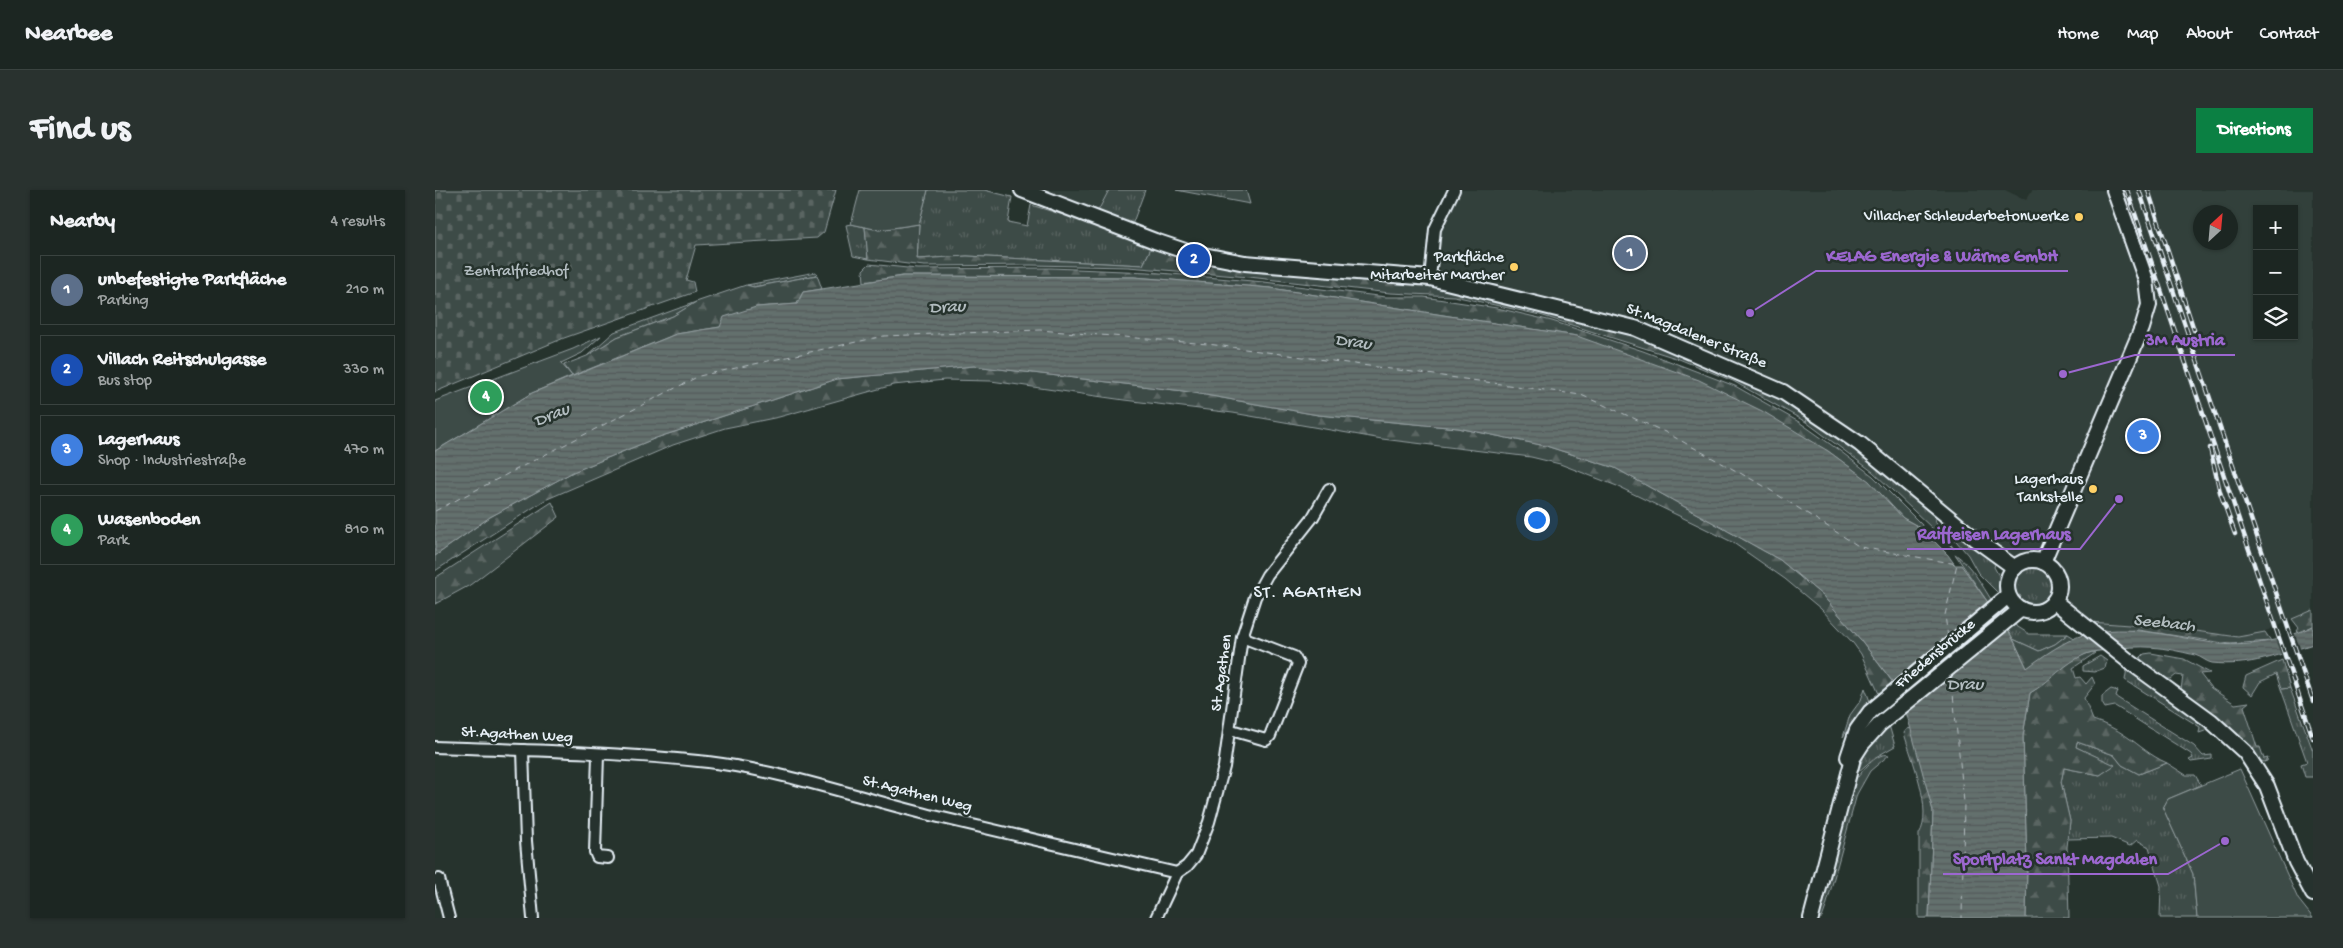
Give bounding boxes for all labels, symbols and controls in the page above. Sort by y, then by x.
text: Nearbee [25,20,112,49]
text: Home [2057,24,2099,45]
text: Map [2127,24,2158,45]
text: About [2186,24,2232,45]
text: Contact [2260,24,2318,45]
button: Directions [2196,108,2313,153]
text: Find us [30,110,130,151]
north arrow [2193,205,2238,250]
map controls [2253,205,2298,340]
button: + [2253,205,2298,250]
place label: Villacher Schleuderbetonwerke [1863,208,2070,227]
text: Nearby [50,210,115,235]
marker: Villacher Schleuderbetonwerke [2073,211,2085,223]
text: 4 results [330,213,385,232]
pin: 1 [1614,234,1646,272]
callout: KELAG Energie & Wärme GmbH [1816,238,2068,271]
pin: 2 [1178,241,1210,279]
text: KELAG Energie & Wärme GmbH [1825,247,2058,268]
place label: Parkfläche Mitarbeiter Marcher [1370,249,1505,286]
button: − [2253,250,2298,295]
marker: Parkfläche Mitarbeiter Marcher [1508,261,1520,273]
park label: Zentralfriedhof [464,263,569,282]
text: unbefestigte Parkfläche [98,269,286,292]
text: 1 [64,281,70,300]
text: 210 m [345,281,384,300]
text: Parking [98,292,149,311]
button: layers [2253,295,2298,340]
water label: Drau [928,296,967,319]
street label: St.Magdalener Straße [1623,300,1770,374]
callout: 3M Austria [2135,322,2235,355]
water label: Drau [1333,330,1374,356]
text: 3M Austria [2144,331,2226,352]
text: Villach Reitschulgasse [98,349,266,372]
text: 2 [63,361,71,380]
text: 330 m [343,361,384,380]
text: Bus stop [98,372,152,391]
pin: 4 [470,378,502,416]
water label: Drau [531,399,574,433]
pin: 3 [2127,417,2159,455]
text: Lagerhaus [98,429,180,452]
text: 3 [63,441,71,460]
text: 470 m [344,441,384,460]
text: Shop · Industriestraße [98,452,246,471]
place label: Lagerhaus Tankstelle [2014,471,2084,508]
marker: Lagerhaus Tankstelle [2087,483,2099,495]
your location [1524,507,1550,533]
text: Wasenboden [98,509,200,532]
callout: Raiffeisen Lagerhaus [1907,516,2080,549]
text: 4 [63,521,71,540]
text: 810 m [345,521,384,540]
text: Raiffeisen Lagerhaus [1916,525,2072,546]
text: Park [98,532,129,551]
district label: ST. AGATHEN [1254,583,1362,604]
water label: Seebach [2132,610,2196,638]
street label: Friedensbrücke [1891,615,1981,695]
street label: St.Agathen [1208,633,1238,713]
water label: Drau [1947,675,1985,696]
street label: St.Agathen Weg [461,724,573,748]
street label: St.Agathen Weg [860,772,974,818]
callout: Sportplatz Sankt Magdalen [1943,841,2168,874]
text: Sportplatz Sankt Magdalen [1953,850,2158,871]

